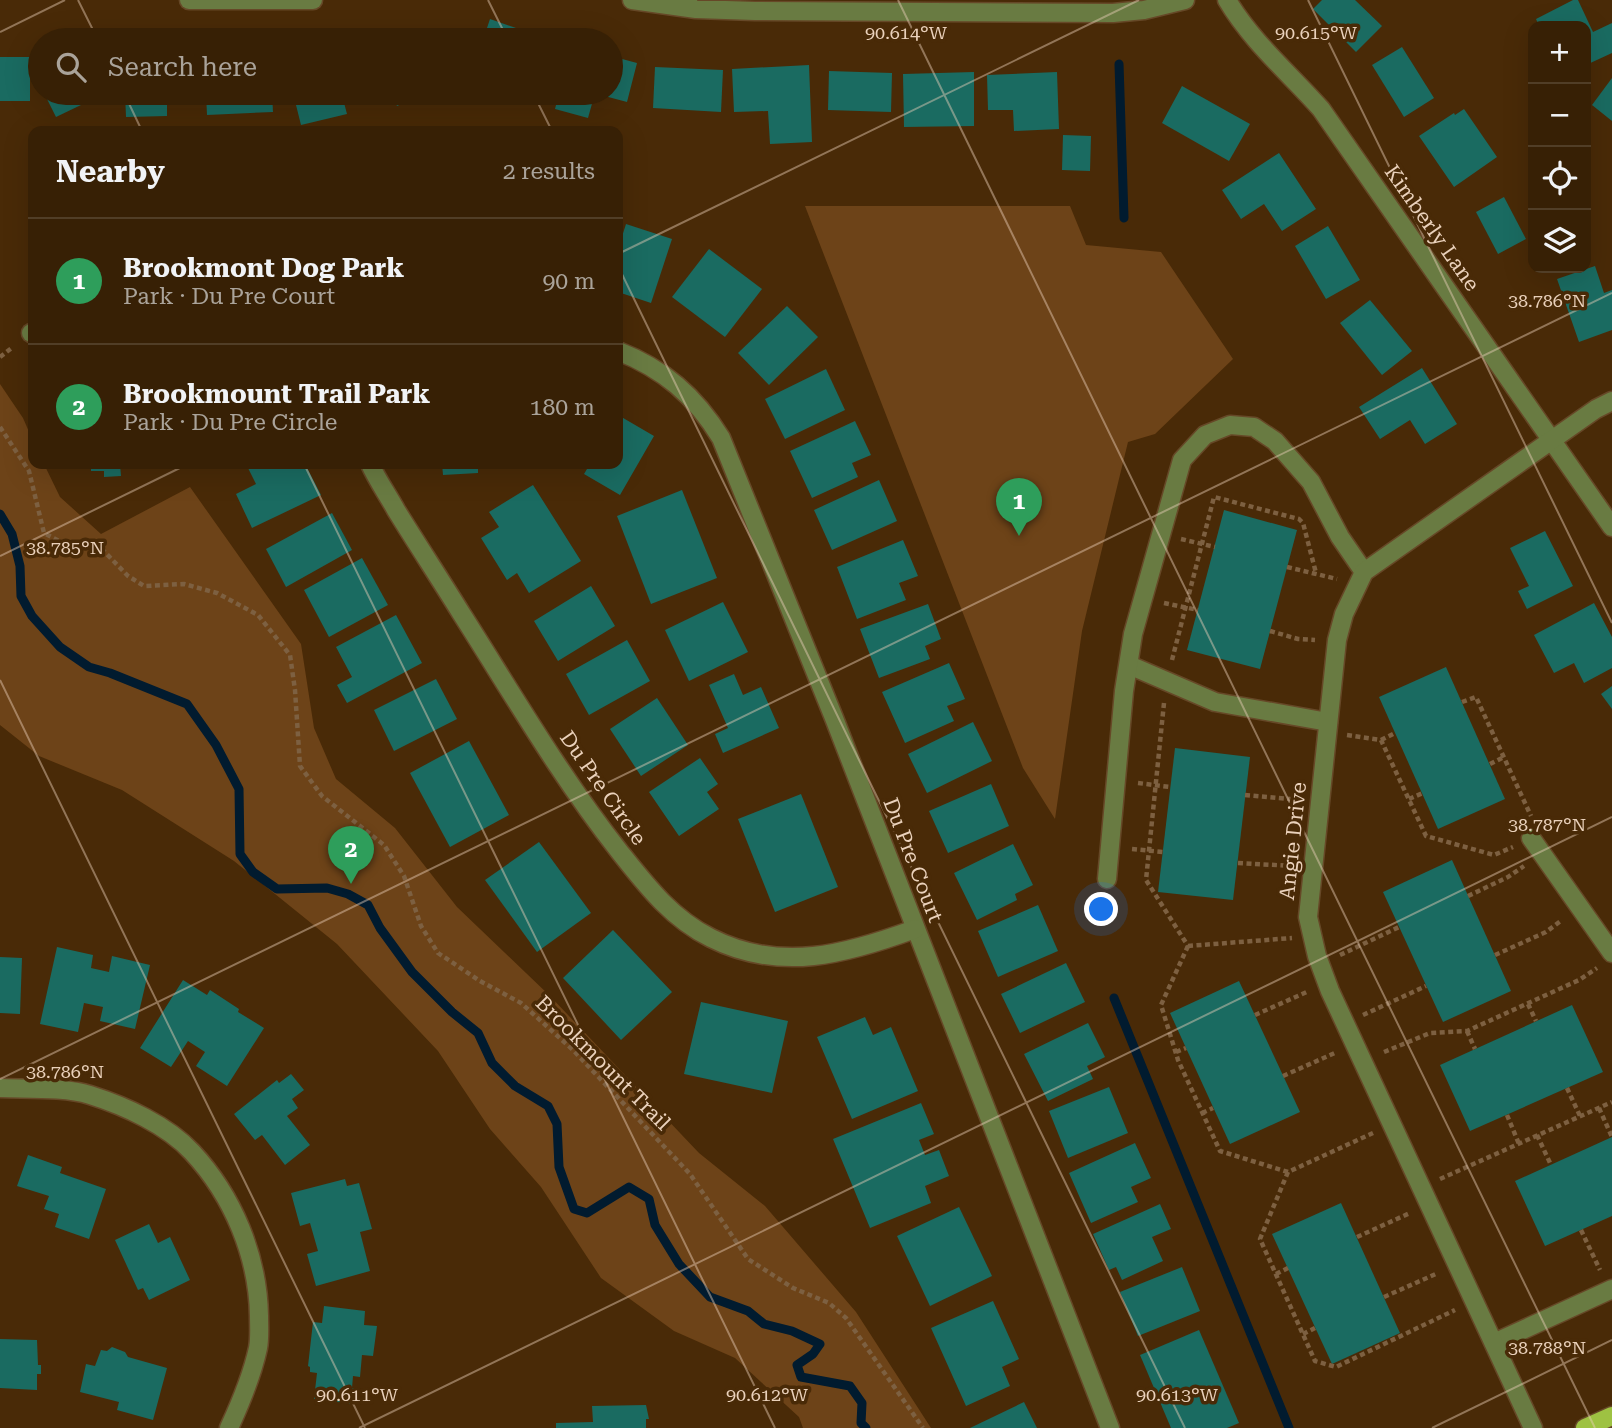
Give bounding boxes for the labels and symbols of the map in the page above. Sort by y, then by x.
text: 90.614°W [865,22,948,43]
text: 90.615°W [1275,22,1358,43]
street label: Kimberly Lane [1380,160,1484,296]
text: 38.786°N [1508,290,1586,311]
pin: 1 [996,478,1042,536]
text: 38.785°N [26,537,104,558]
street label: Du Pre Circle [555,726,651,850]
street label: Angie Drive [1275,781,1311,901]
street label: Du Pre Court [878,794,948,926]
text: 38.787°N [1508,814,1586,835]
pin: 2 [328,826,374,884]
your location [1084,892,1118,926]
street label: Brookmount Trail [531,991,676,1136]
text: 38.786°N [26,1061,104,1082]
text: 38.788°N [1508,1337,1586,1358]
text: 90.611°W [316,1384,399,1405]
text: 90.612°W [726,1384,809,1405]
text: 90.613°W [1136,1384,1219,1405]

